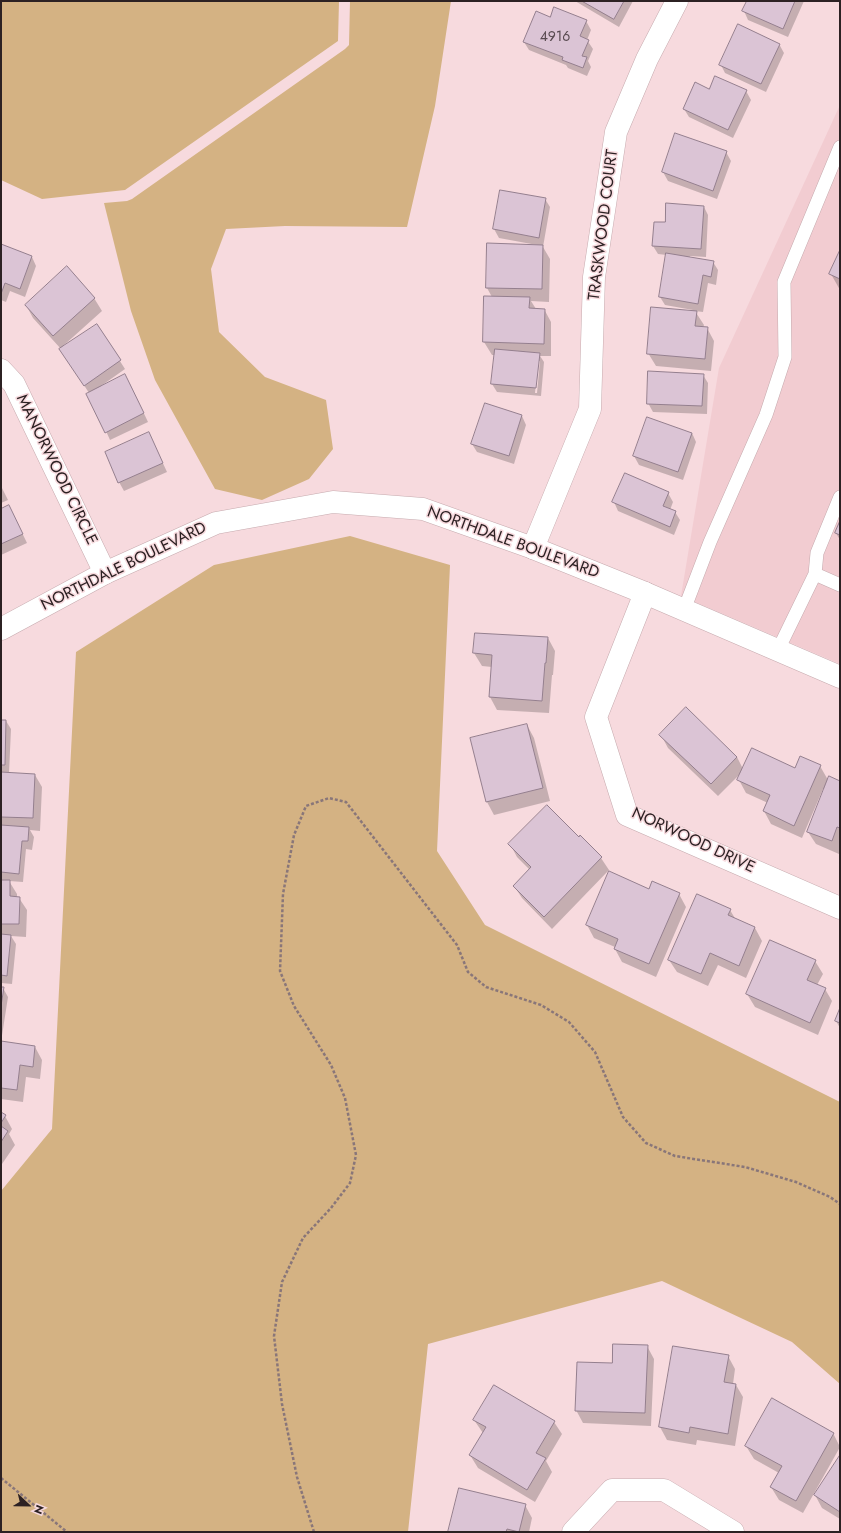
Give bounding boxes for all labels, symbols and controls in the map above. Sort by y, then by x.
house number: 4916 [540,30,570,46]
street label: TRASKWOOD COURT [585,148,623,302]
street label: MANORWOOD CIRCLE [11,392,101,548]
street label: NORTHDALE BOULEVARD [424,503,602,583]
street label: NORTHDALE BOULEVARD [38,519,210,615]
street label: NORWOOD DRIVE [628,804,758,878]
north arrow [8,1485,48,1525]
text: N [30,1502,48,1517]

